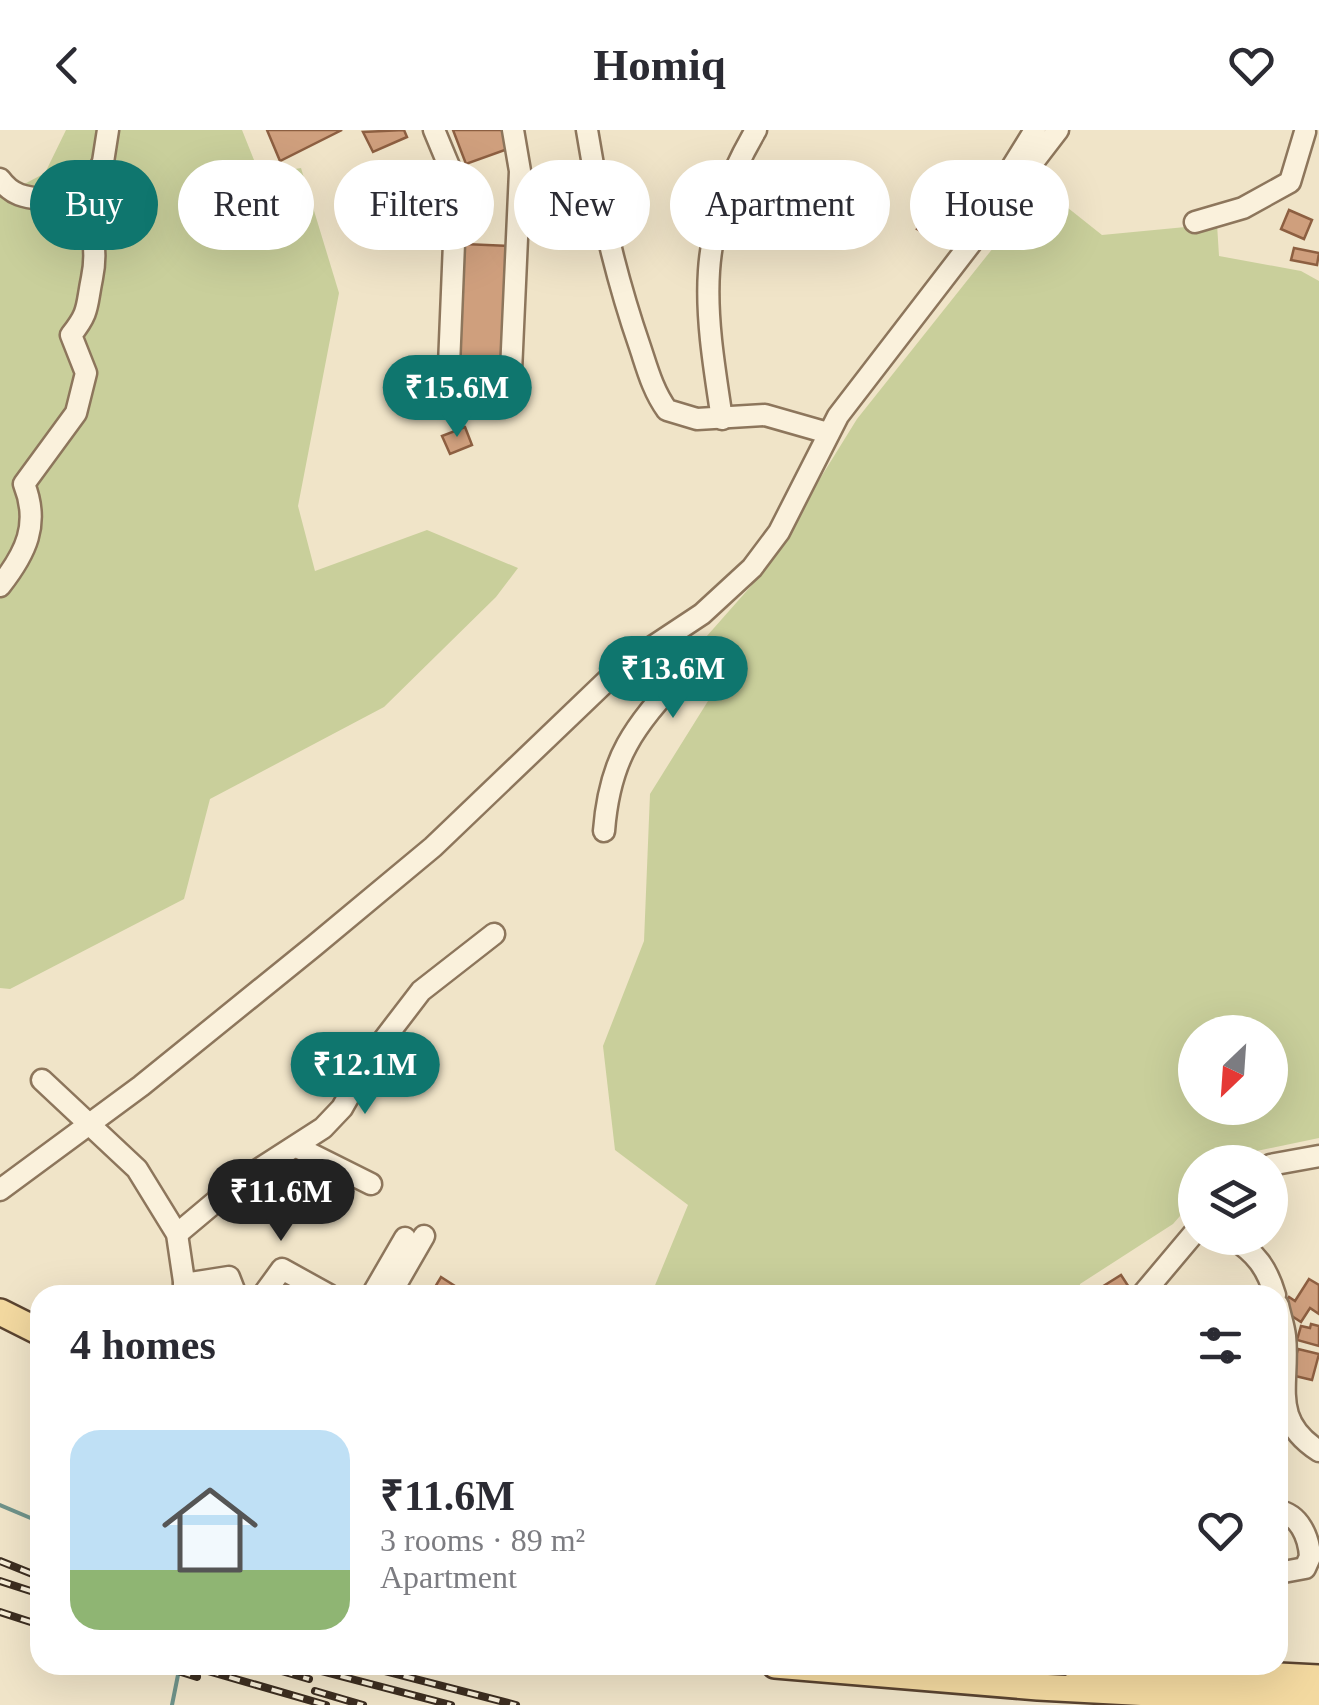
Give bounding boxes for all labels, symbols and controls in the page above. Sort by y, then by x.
icon: back [40,38,95,93]
icon: heart [1224,38,1279,93]
text: Homiq [593,40,726,90]
chip: Buy [30,160,158,250]
chip: Rent [178,160,314,250]
chip: Filters [334,160,494,250]
chip: New [514,160,650,250]
chip: Apartment [670,160,890,250]
chip: House [910,160,1069,250]
pin: ₹15.6M [376,355,538,440]
text: ₹15.6M [405,369,509,405]
pin: ₹13.6M [592,636,754,721]
text: ₹13.6M [621,650,725,686]
north arrow [1178,1015,1288,1125]
map controls [1178,1015,1288,1255]
pin: ₹12.1M [284,1032,446,1117]
text: ₹12.1M [313,1046,417,1082]
button: layers [1178,1145,1288,1255]
pin: ₹11.6M [200,1159,362,1244]
text: ₹11.6M [230,1173,332,1209]
icon: filters [1193,1318,1248,1373]
text: 4 homes [70,1322,216,1368]
icon: home [150,1470,270,1590]
text: ₹11.6M [380,1473,515,1519]
icon: heart [1193,1503,1248,1558]
text: 3 rooms · 89 m² [380,1522,585,1558]
text: Apartment [380,1559,517,1595]

